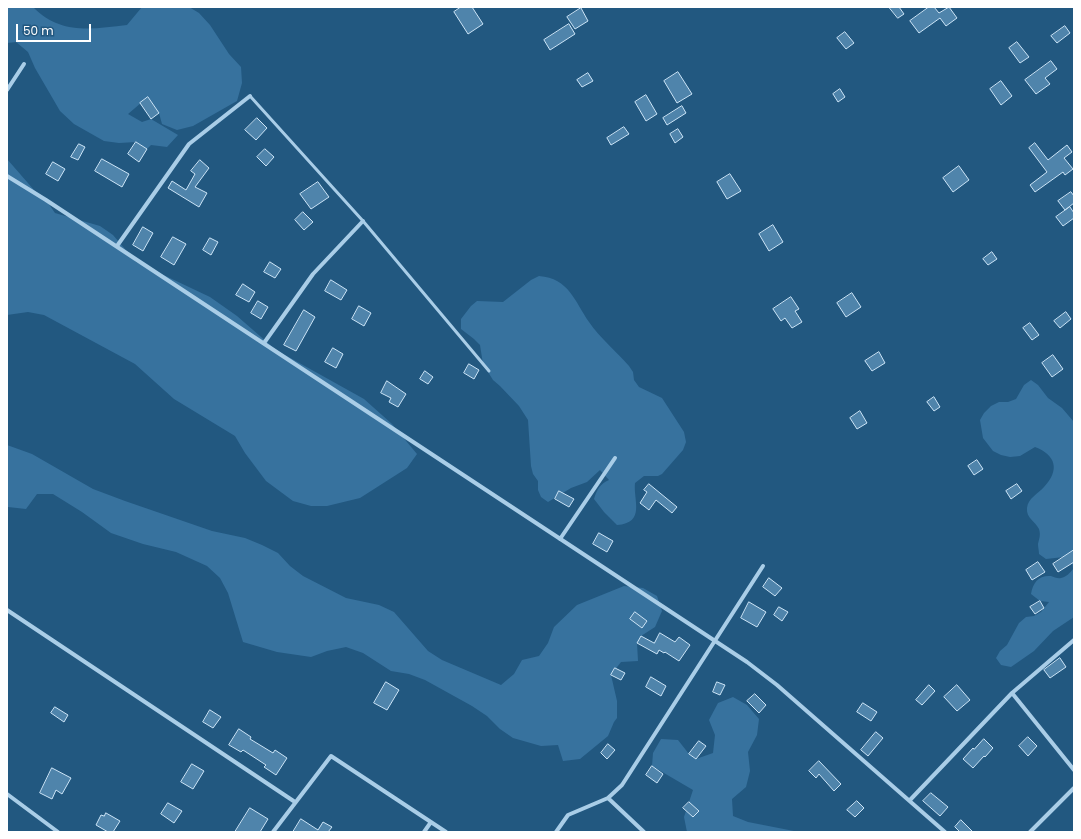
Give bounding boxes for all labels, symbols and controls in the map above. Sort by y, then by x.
scale bar [18,16,93,42]
text: 50 m [23,22,54,39]

